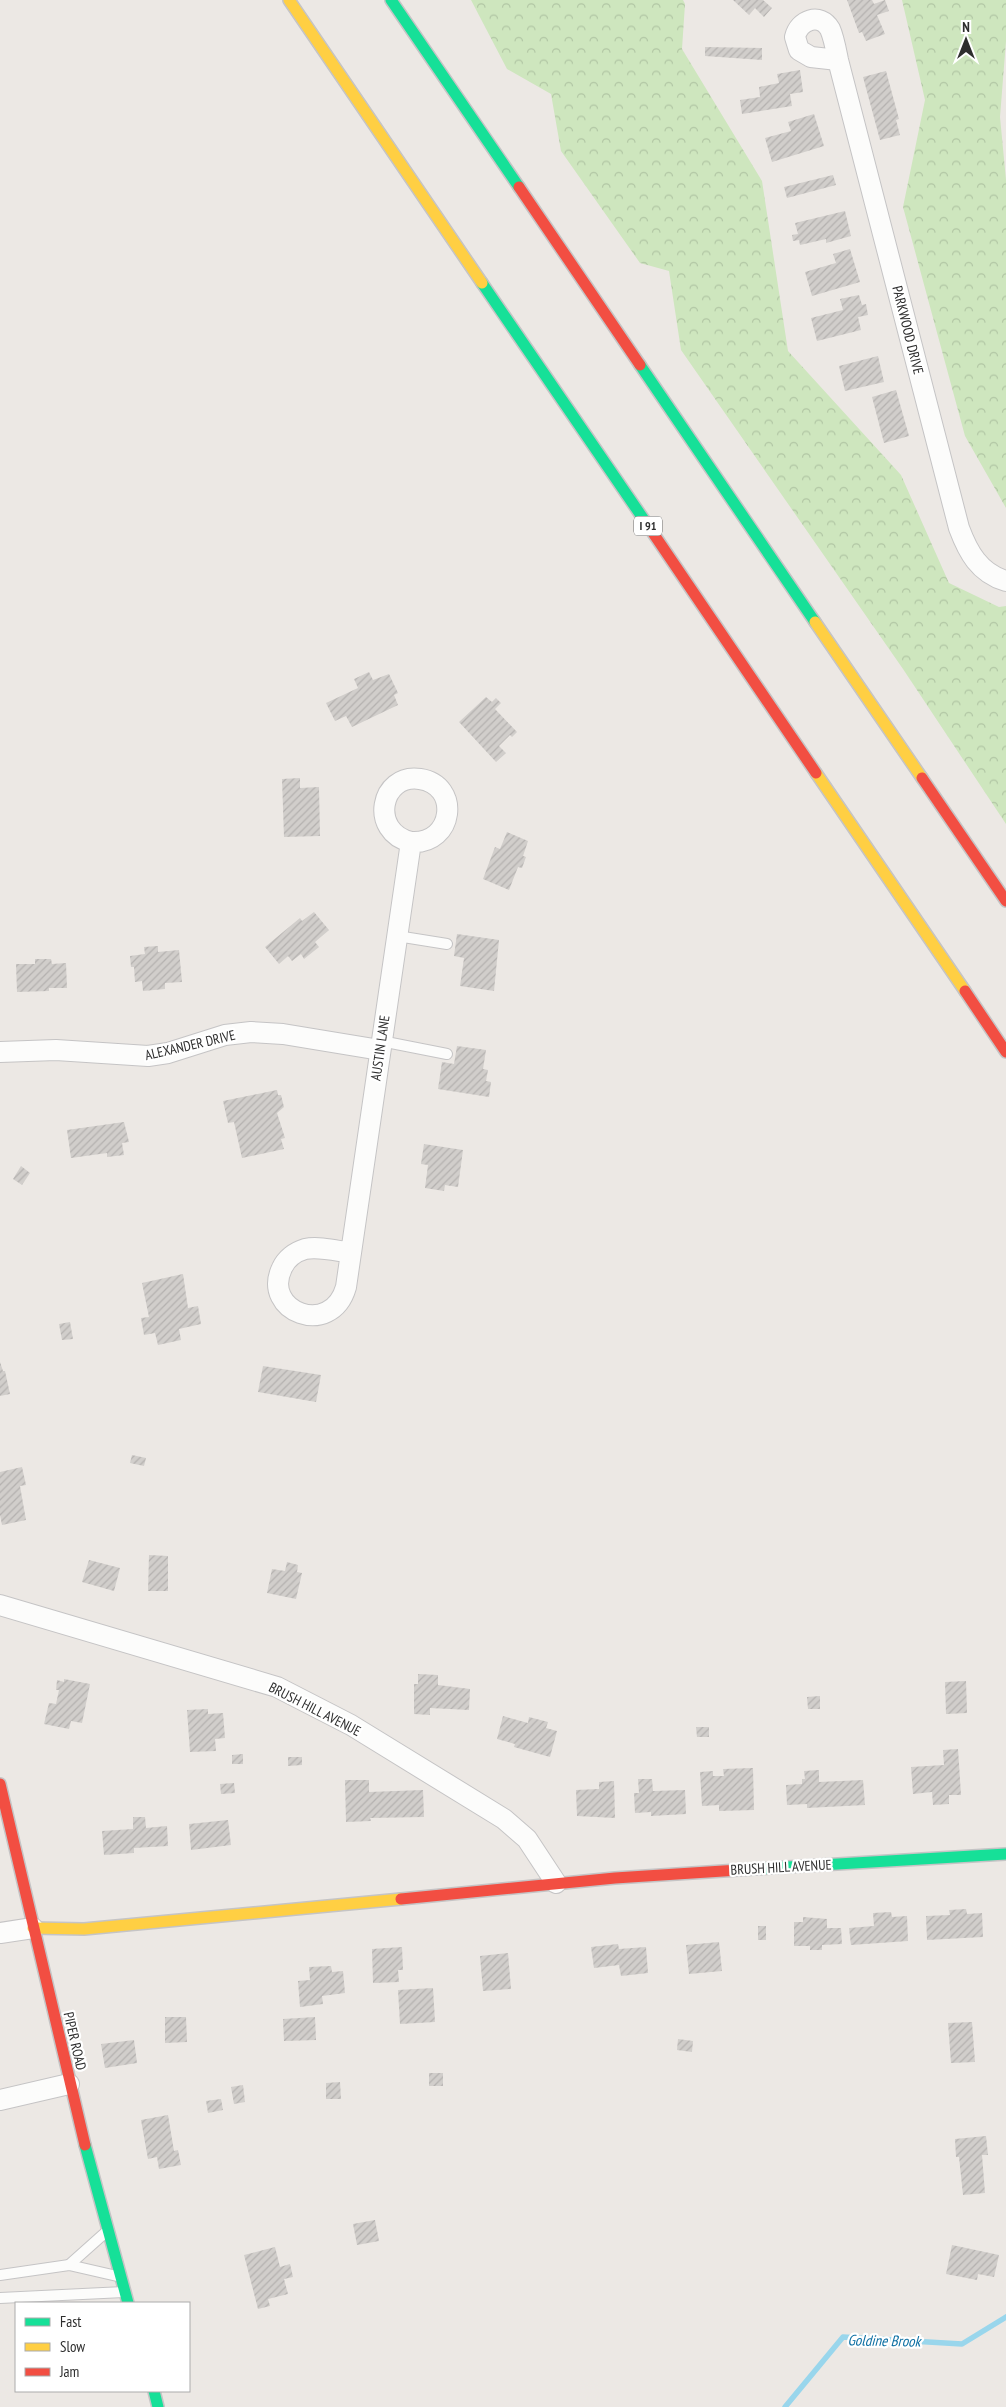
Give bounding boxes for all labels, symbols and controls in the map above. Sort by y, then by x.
north arrow [941,15,991,65]
text: N [962,18,970,36]
street label: PARKWOOD DRIVE [888,284,928,376]
road number: I 91 [634,516,662,536]
street label: AUSTIN LANE [366,1014,394,1082]
street label: ALEXANDER DRIVE [143,1026,237,1064]
street label: BRUSH HILL AVENUE [266,1678,364,1740]
street label: BRUSH HILL AVENUE [730,1855,832,1879]
street label: PIPER ROAD [60,2010,90,2072]
legend [15,2302,190,2392]
text: Fast [60,2312,81,2331]
water label: Goldine Brook [847,2330,923,2351]
text: Slow [60,2337,85,2356]
text: Jam [59,2362,79,2381]

